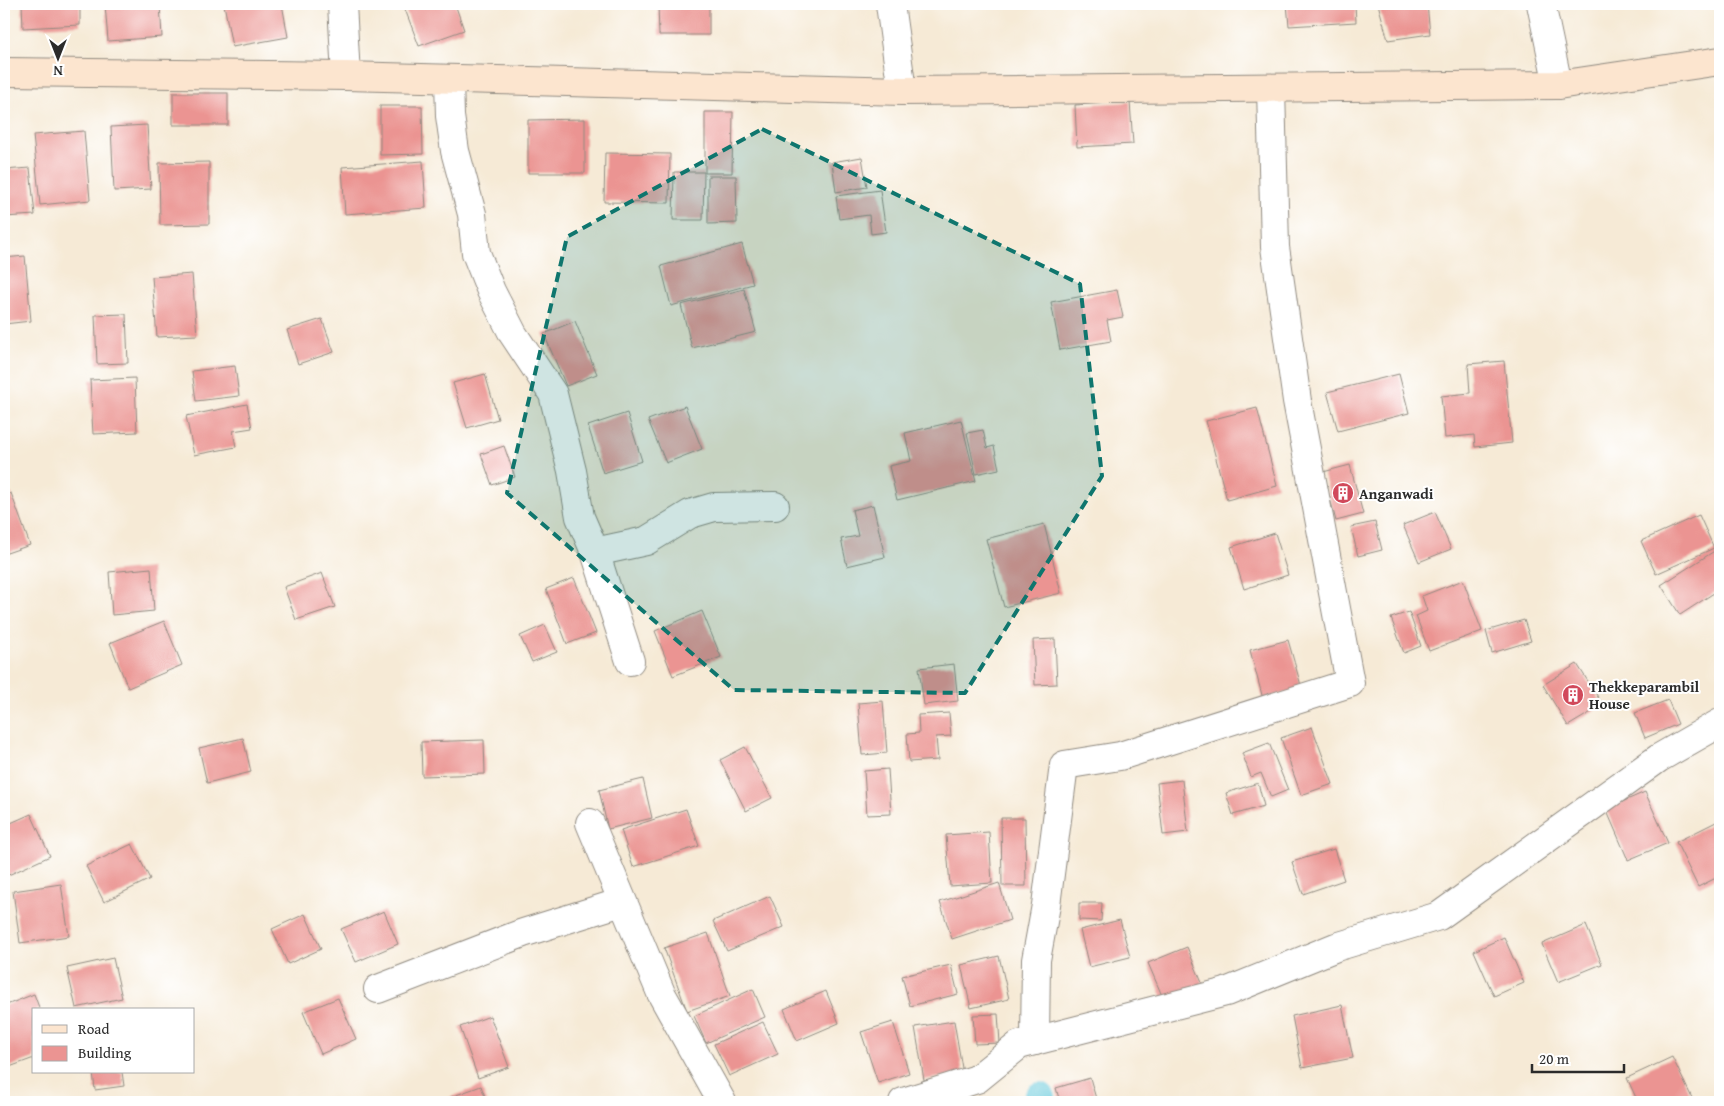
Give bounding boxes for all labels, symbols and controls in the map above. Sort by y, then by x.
north arrow [32,32,82,82]
text: N [53,61,63,81]
building icon: Anganwadi [1331,481,1355,505]
place label: Anganwadi [1359,483,1434,504]
place label: Thekkeparambil House [1589,676,1700,714]
building icon: Thekkeparambil House [1561,683,1585,707]
legend [32,1008,195,1074]
text: Road [78,1018,109,1039]
scale bar [1532,1041,1624,1073]
text: Building [78,1042,132,1063]
text: 20 m [1539,1048,1570,1069]

